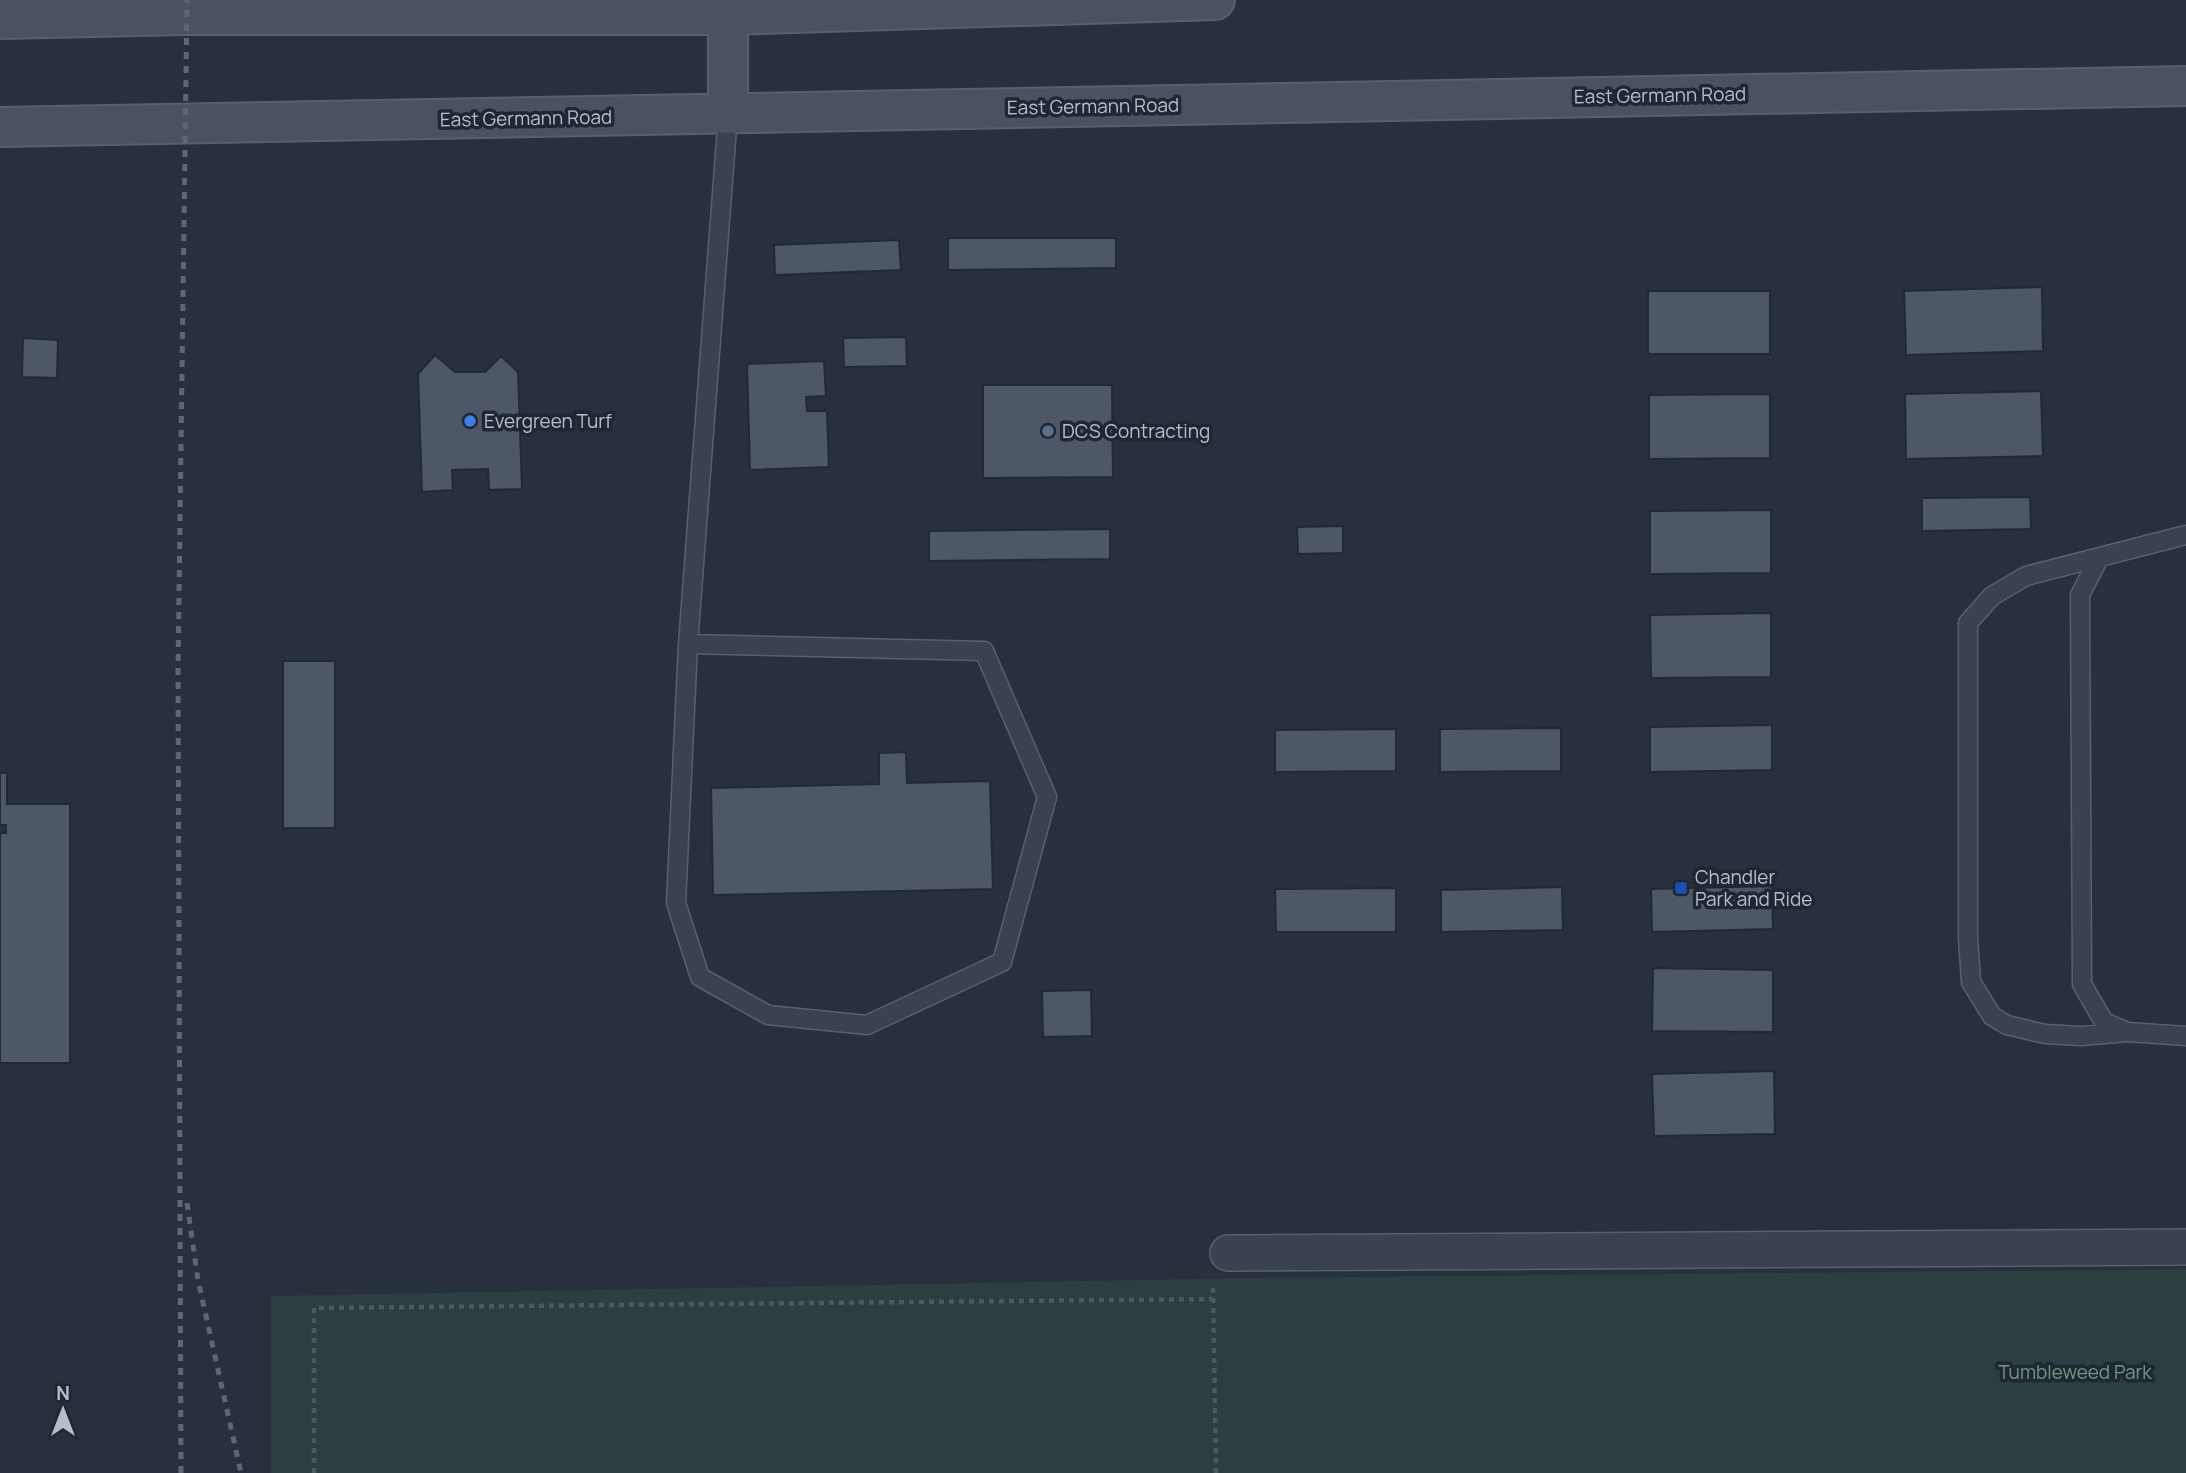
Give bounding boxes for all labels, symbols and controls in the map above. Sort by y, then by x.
street label: East Germann Road [1574,80,1746,110]
street label: East Germann Road [1007,91,1179,121]
street label: East Germann Road [440,103,612,133]
place label: Evergreen Turf [484,408,612,434]
marker: Evergreen Turf [462,413,478,429]
place label: DCS Contracting [1062,418,1210,444]
marker: DCS Contracting [1040,423,1056,439]
place label: Chandler Park and Ride [1695,864,1812,912]
marker: Chandler Park and Ride [1673,880,1689,896]
park label: Tumbleweed Park [1998,1359,2152,1385]
north arrow [28,1375,98,1445]
text: N [56,1380,70,1406]

